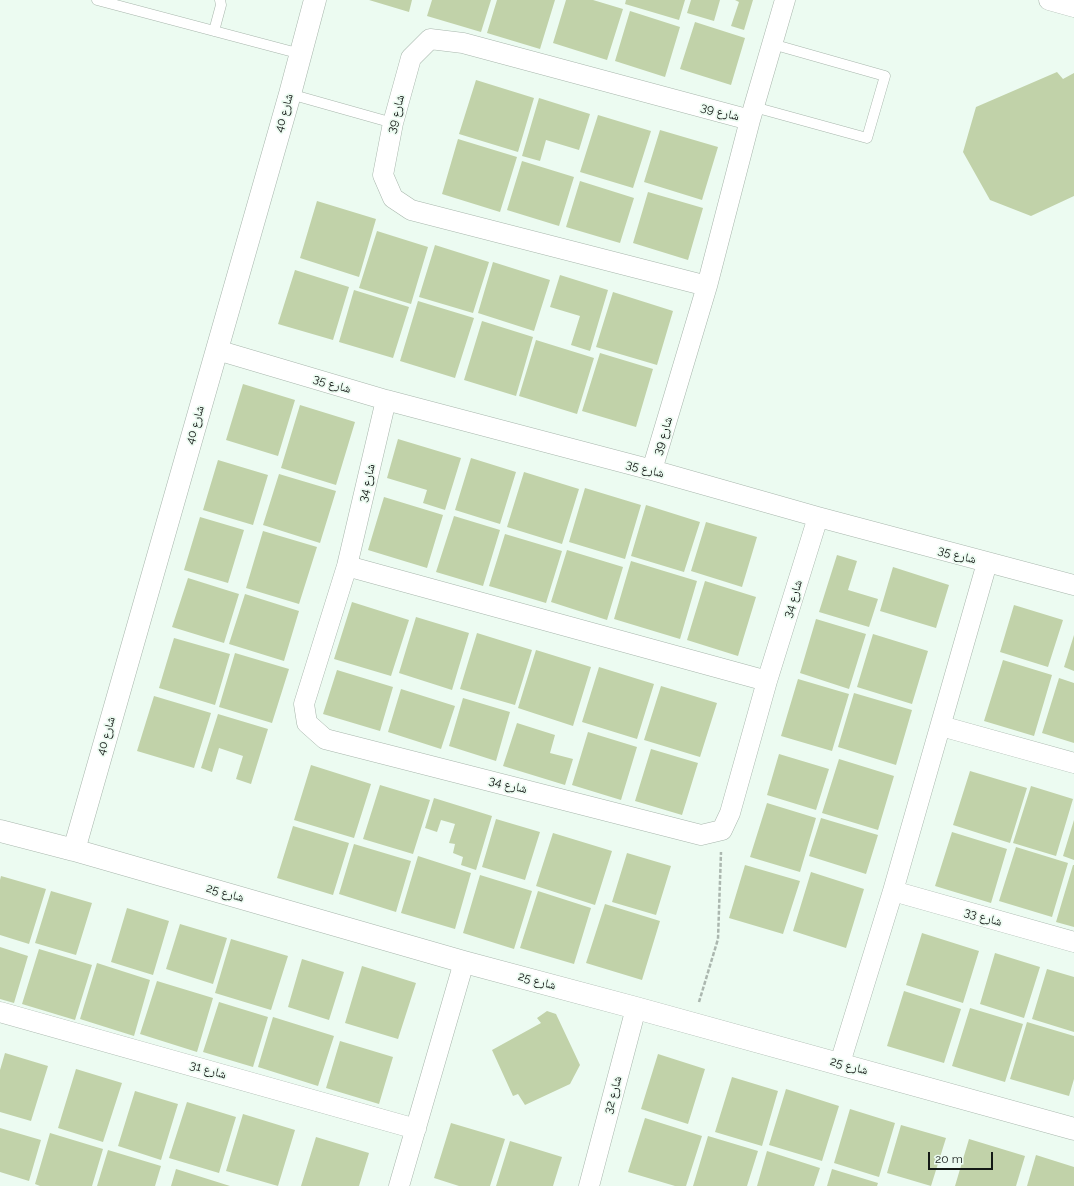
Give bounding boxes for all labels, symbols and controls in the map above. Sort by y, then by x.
street label: شارع 40 [272,92,296,134]
street label: شارع 39 [384,93,408,135]
street label: شارع 39 [699,100,741,124]
street label: شارع 35 [311,371,353,397]
street label: شارع 40 [183,404,207,446]
street label: شارع 39 [650,415,676,457]
street label: شارع 35 [624,457,666,481]
street label: شارع 34 [356,462,378,504]
street label: شارع 35 [936,543,978,567]
street label: شارع 34 [780,578,806,620]
street label: شارع 40 [94,715,118,757]
street label: شارع 34 [487,773,529,797]
street label: شارع 25 [204,881,246,905]
street label: شارع 33 [962,905,1004,929]
street label: شارع 25 [516,969,558,993]
street label: شارع 25 [828,1054,870,1078]
street label: شارع 31 [188,1058,228,1082]
street label: شارع 32 [601,1075,625,1115]
scale bar [930,1144,995,1170]
text: 20 m [935,1152,963,1166]

